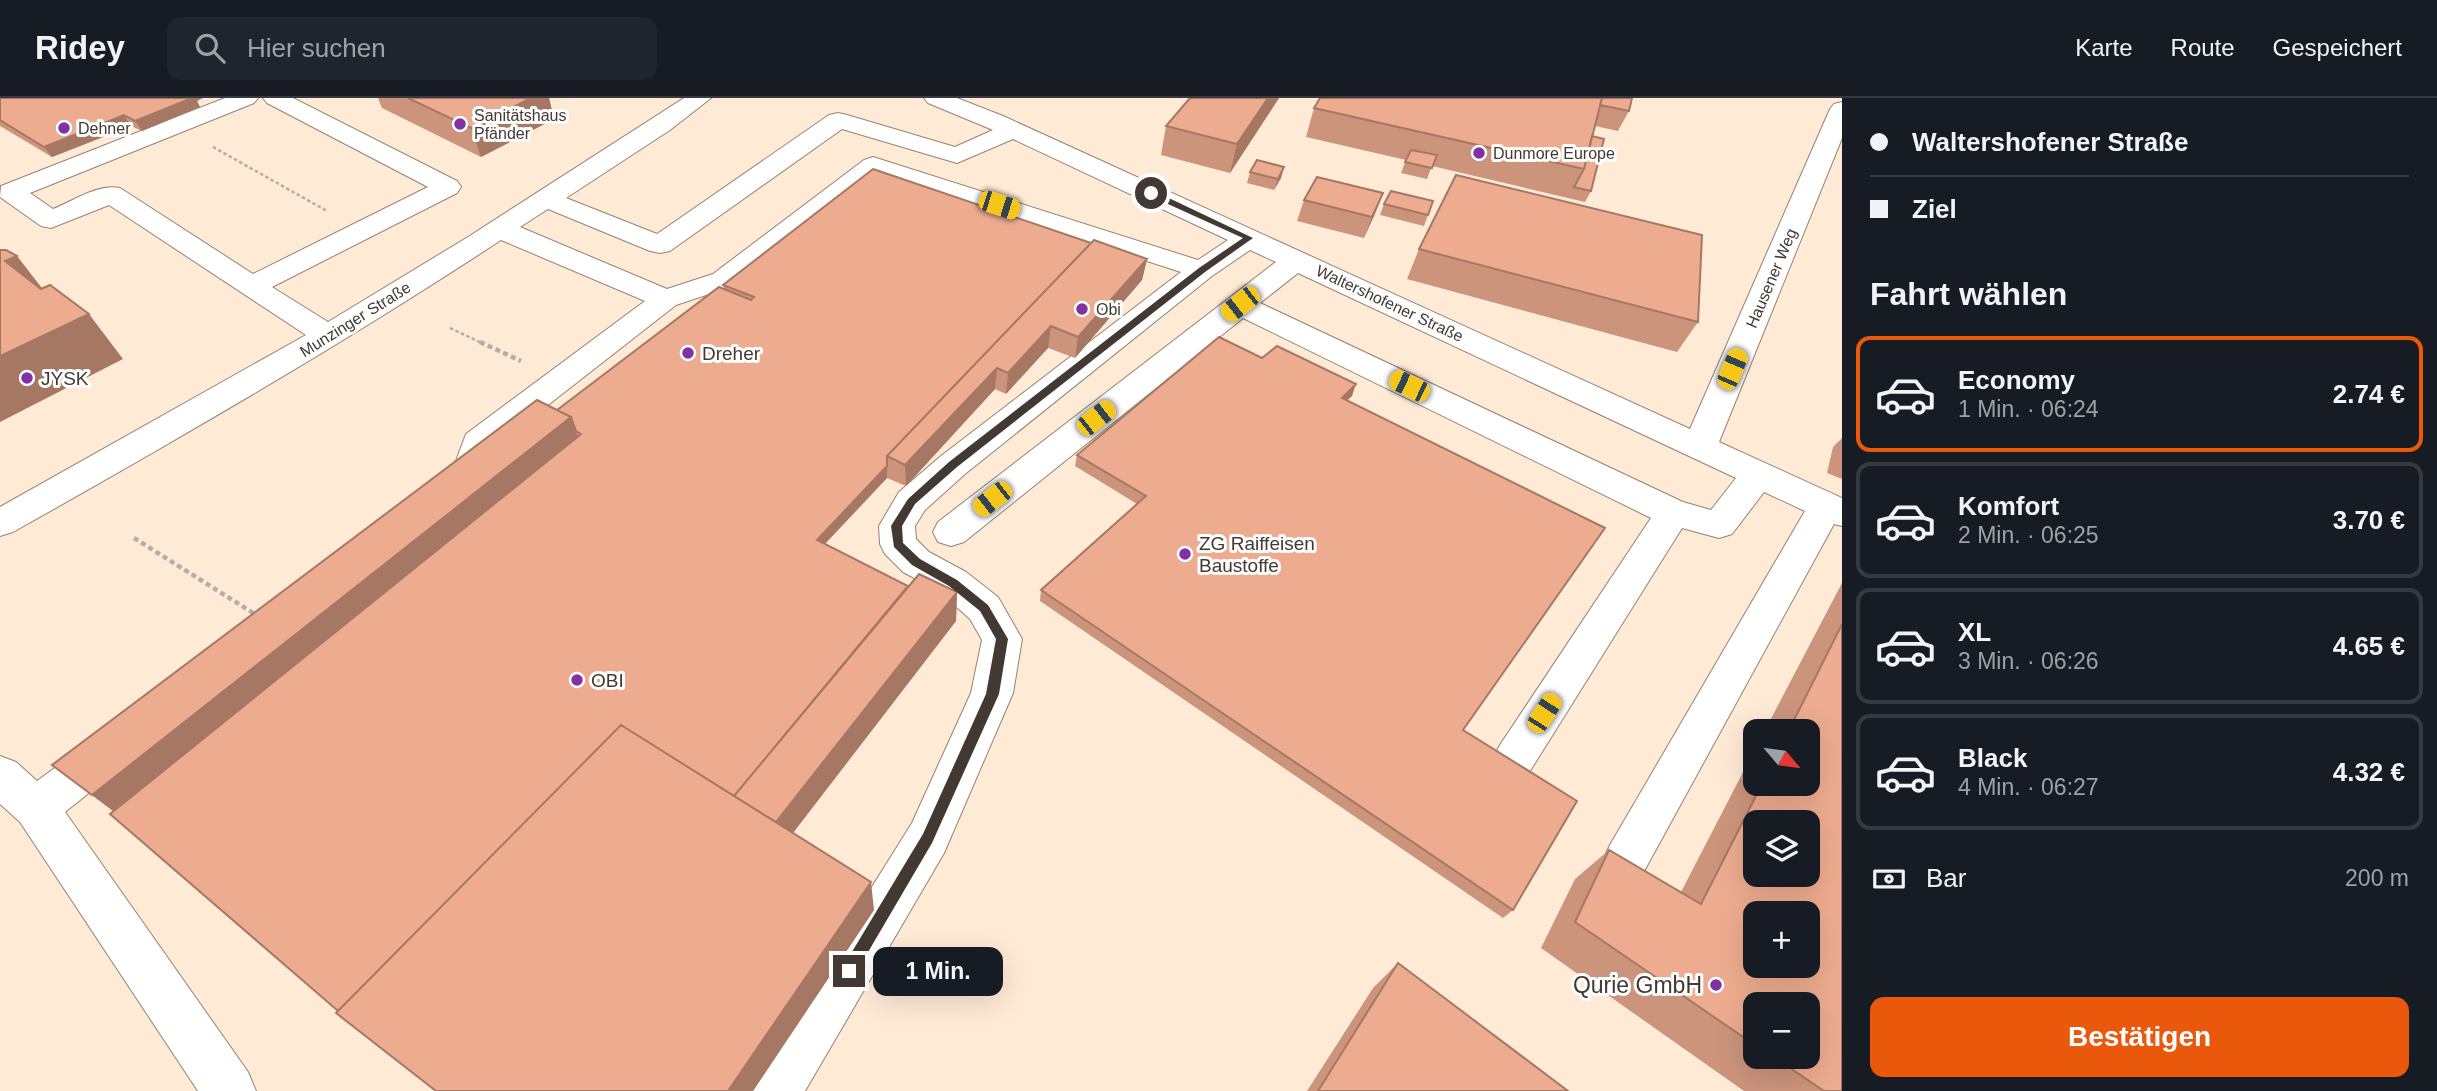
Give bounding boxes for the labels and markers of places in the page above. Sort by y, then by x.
place label: Sanitätshaus Pfänder [474,107,567,142]
marker: Sanitätshaus Pfänder [452,116,468,132]
marker: Dehner [56,120,72,136]
place label: Dehner [78,120,131,137]
marker: Dunmore Europe [1471,145,1487,161]
place label: Dunmore Europe [1493,145,1615,162]
marker: Obi [1074,301,1090,317]
place label: Obi [1096,301,1121,318]
place label: Dreher [702,343,761,364]
marker: Dreher [680,345,696,361]
place label: JYSK [41,368,89,389]
marker: JYSK [19,370,35,386]
place label: ZG Raiffeisen Baustoffe [1199,533,1315,576]
marker: ZG Raiffeisen Baustoffe [1177,546,1193,562]
place label: OBI [591,670,624,691]
marker: OBI [569,672,585,688]
place label: Qurie GmbH [1573,972,1702,998]
marker: Qurie GmbH [1708,977,1724,993]

